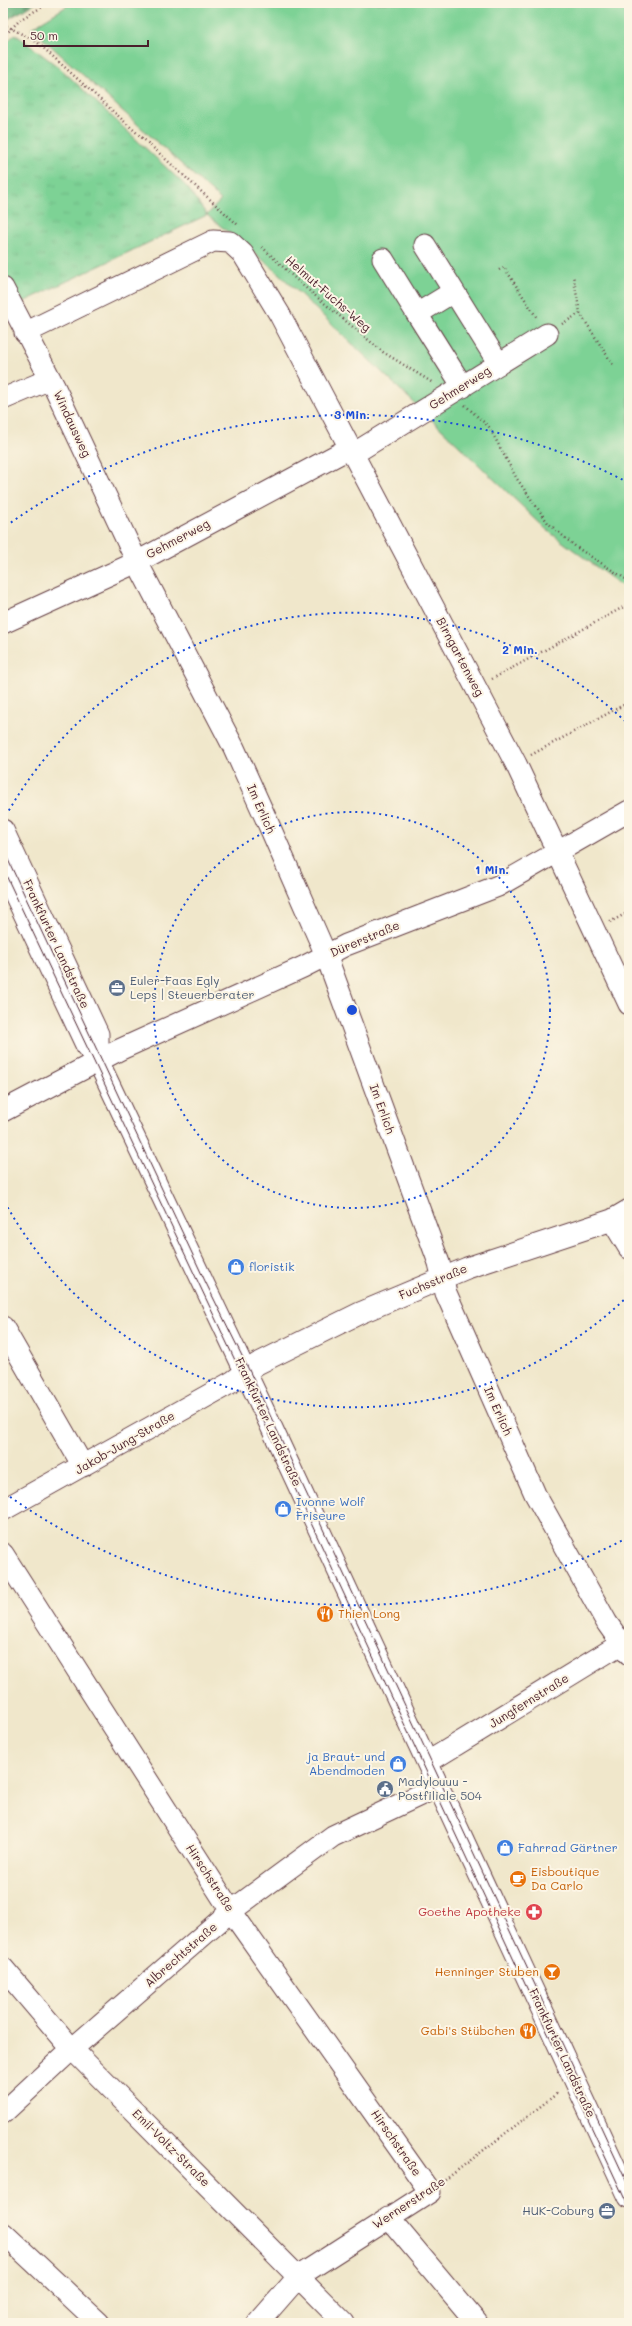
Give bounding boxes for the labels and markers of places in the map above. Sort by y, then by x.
place label: Euler-Faas Egly Leps | Steuerberater [130,972,255,1002]
office icon: Euler-Faas Egly Leps | Steuerberater [107,978,127,998]
centre of rings [345,1003,359,1017]
shop icon: floristik [226,1257,246,1277]
place label: floristik [249,1258,295,1274]
place label: Ivonne Wolf Friseure [296,1493,365,1523]
shop icon: Ivonne Wolf Friseure [273,1499,293,1519]
restaurant icon: Thien Long [315,1604,335,1624]
place label: Thien Long [338,1605,400,1621]
place label: ja Braut- und Abendmoden [306,1748,385,1778]
shop icon: ja Braut- und Abendmoden [388,1754,408,1774]
place label: Madylouuu - Postfiliale 504 [398,1773,482,1803]
public building icon: Madylouuu - Postfiliale 504 [375,1779,395,1799]
shop icon: Fahrrad Gärtner [495,1838,515,1858]
place label: Fahrrad Gärtner [518,1839,618,1855]
place label: Eisboutique Da Carlo [531,1863,599,1893]
cafe icon: Eisboutique Da Carlo [508,1869,528,1889]
pharmacy icon: Goethe Apotheke [524,1902,544,1922]
place label: Goethe Apotheke [418,1903,521,1919]
bar icon: Henninger Stuben [542,1962,562,1982]
place label: Henninger Stuben [435,1963,539,1979]
restaurant icon: Gabi's Stübchen [518,2021,538,2041]
place label: Gabi's Stübchen [421,2022,515,2038]
office icon: HUK-Coburg [597,2201,617,2221]
place label: HUK-Coburg [522,2202,594,2218]

